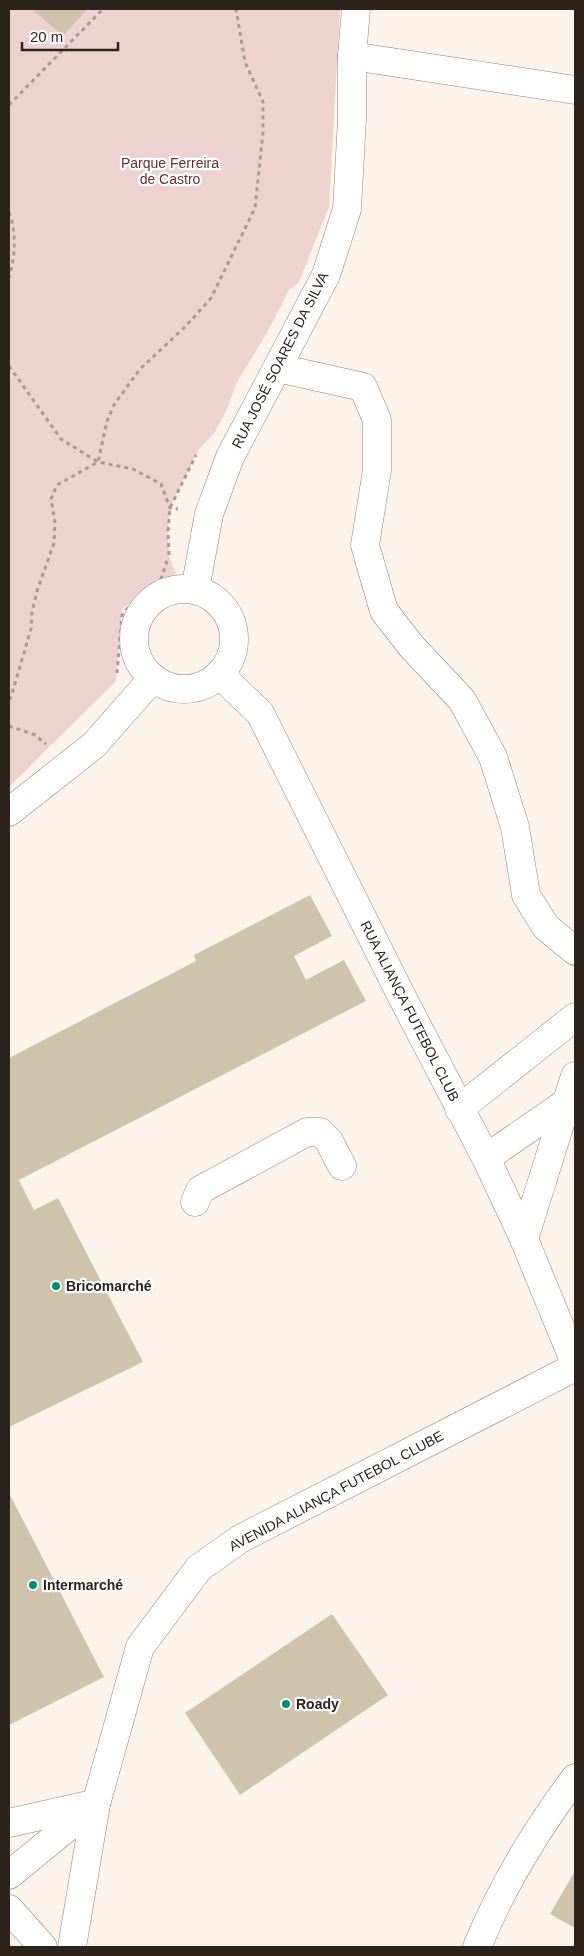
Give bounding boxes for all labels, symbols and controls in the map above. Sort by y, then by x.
scale bar [22,20,119,52]
text: 20 m [30,28,63,45]
park label: Parque Ferreira de Castro [121,155,219,187]
street label: RUA JOSÉ SOARES DA SILVA [228,269,332,451]
street label: RUA ALIANÇA FUTEBOL CLUB [357,918,463,1104]
place label: Bricomarché [66,1278,152,1294]
marker: Bricomarché [50,1280,62,1292]
street label: AVENIDA ALIANÇA FUTEBOL CLUBE [226,1428,446,1554]
place label: Intermarché [43,1577,123,1593]
marker: Intermarché [27,1579,39,1591]
place label: Roady [296,1696,339,1712]
marker: Roady [280,1698,292,1710]

